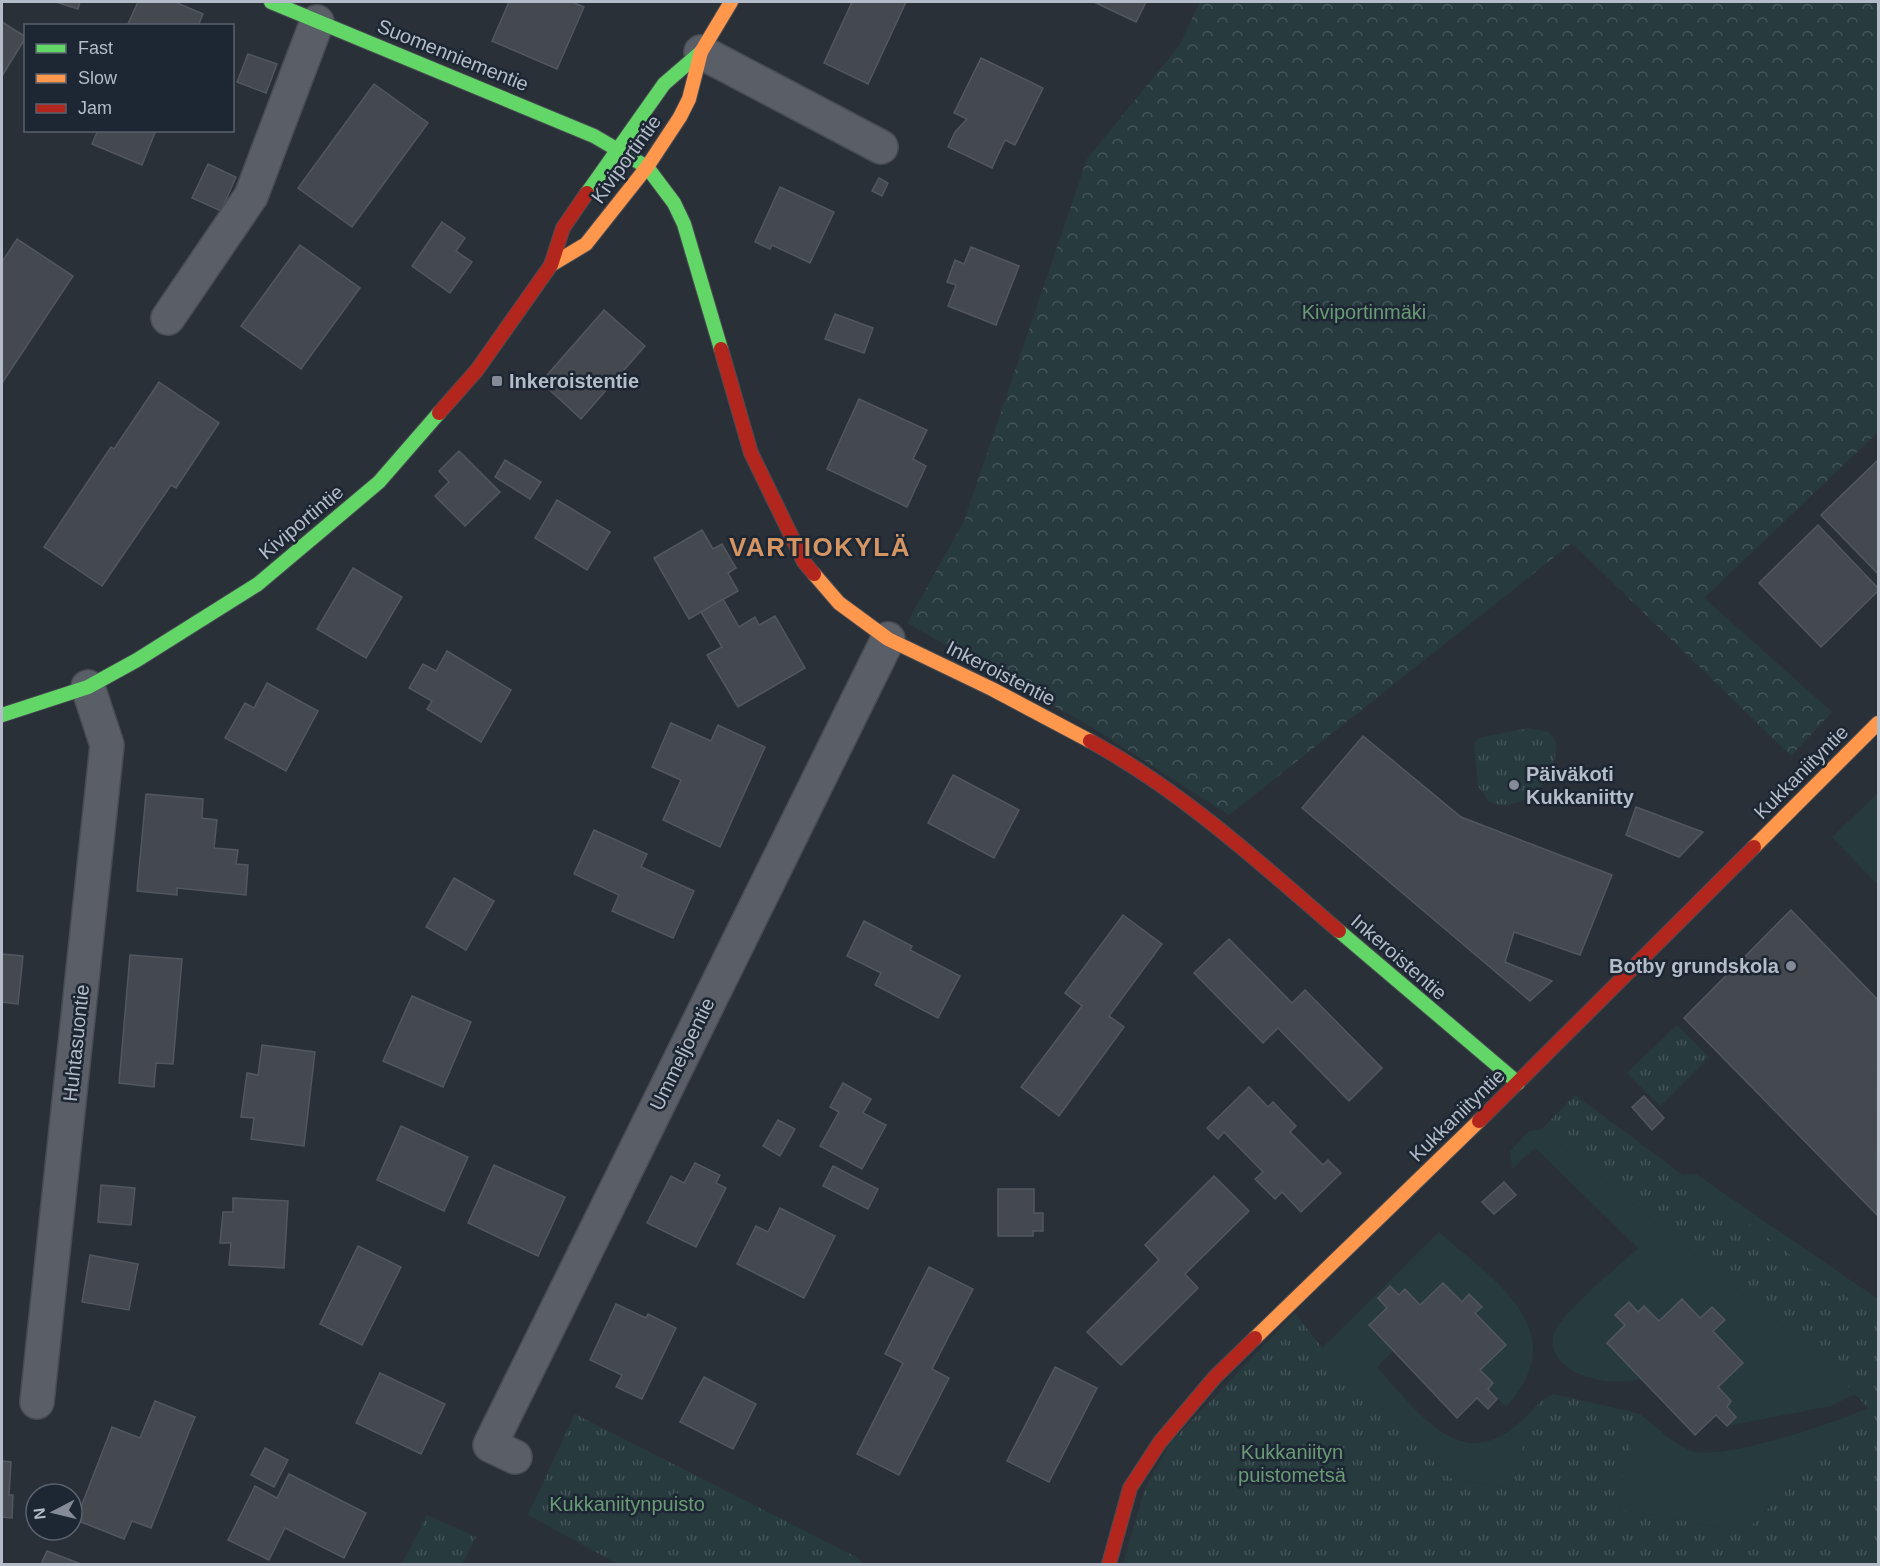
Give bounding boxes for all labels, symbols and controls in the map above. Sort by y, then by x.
street label: Suomenniementie [374,15,532,95]
legend [24,24,234,132]
text: Fast [78,38,113,58]
text: Slow [78,68,118,88]
text: Jam [78,98,112,118]
street label: Kiviportintie [587,111,665,207]
park label: Kiviportinmäki [1302,301,1426,323]
place label: Inkeroistentie [509,370,639,392]
marker: Inkeroistentie [490,374,504,388]
street label: Kiviportintie [254,480,348,564]
district label: VARTIOKYLÄ [729,532,911,562]
street label: Inkeroistentie [943,636,1059,710]
street label: Kukkaniityntie [1750,721,1852,823]
place label: Päiväkoti Kukkaniitty [1526,763,1635,808]
marker: Päiväkoti Kukkaniitty [1507,778,1521,792]
street label: Inkeroistentie [1347,910,1451,1004]
place label: Botby grundskola [1609,955,1780,977]
marker: Botby grundskola [1784,959,1798,973]
street label: Huhtasuontie [59,983,93,1103]
street label: Ummeljoentie [645,994,719,1114]
street label: Kukkaniityntie [1405,1064,1509,1166]
park label: Kukkaniityn puistometsä [1238,1441,1347,1486]
north arrow [24,1482,84,1542]
park label: Kukkaniitynpuisto [549,1493,705,1515]
text: N [30,1507,49,1521]

